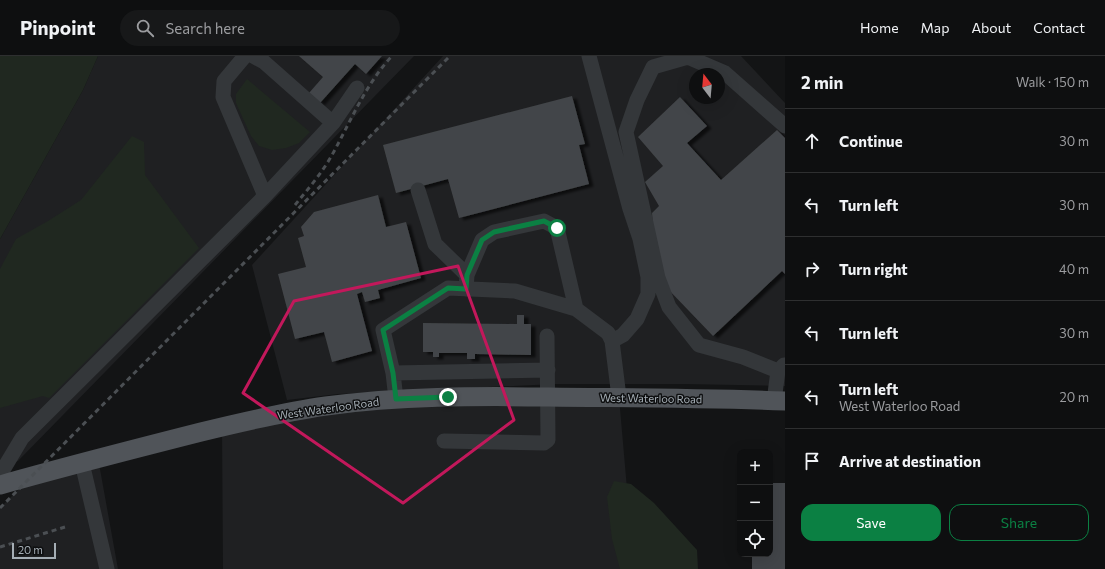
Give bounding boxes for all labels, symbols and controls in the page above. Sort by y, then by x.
search box [120,10,400,46]
text: Pinpoint [20,16,96,39]
icon: search [134,17,156,39]
text: Search here [166,19,245,37]
text: Home [860,19,899,36]
text: Map [921,19,949,36]
text: About [971,19,1011,36]
text: Contact [1033,19,1085,36]
north arrow [689,68,725,104]
text: 2 min [801,72,843,93]
text: Walk · 150 m [1016,74,1089,90]
icon: ahead [801,130,823,152]
text: Continue [839,132,903,150]
text: 30 m [1059,133,1089,149]
icon: left [801,194,823,216]
text: Turn left [839,196,898,214]
text: 30 m [1059,197,1089,213]
route start [548,219,566,237]
icon: right [801,258,823,280]
text: Turn right [839,260,908,278]
text: 40 m [1059,261,1089,277]
icon: left [801,322,823,344]
text: Turn left [839,324,898,342]
text: 30 m [1059,325,1089,341]
text: Turn left [839,380,898,398]
icon: left [801,386,823,408]
route end [439,388,457,406]
text: 20 m [1060,389,1089,405]
street label: West Waterloo Road [600,391,702,405]
street label: West Waterloo Road [276,394,380,422]
text: West Waterloo Road [839,398,960,414]
map controls [737,449,773,557]
button: + [737,449,773,485]
icon: arrive [801,450,823,472]
text: Arrive at destination [839,452,981,470]
button: − [737,485,773,521]
button: Save [801,504,941,541]
button: Share [949,504,1089,541]
button: locate [737,521,773,557]
scale bar [12,541,56,560]
text: 20 m [18,543,43,556]

